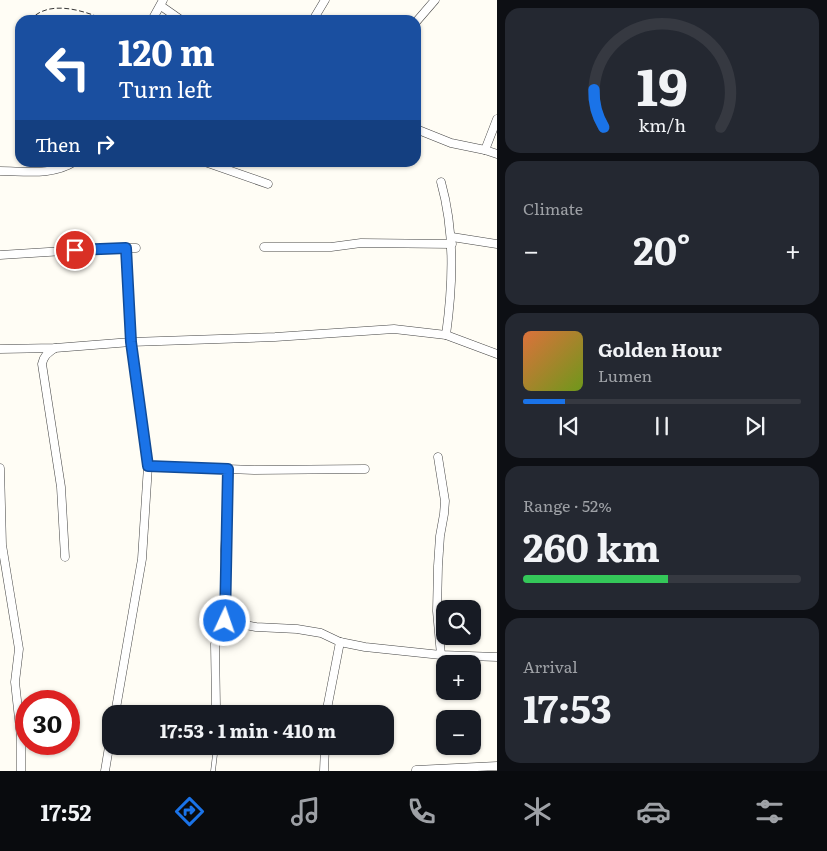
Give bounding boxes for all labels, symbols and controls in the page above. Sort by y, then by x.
text: 120 m [118,25,215,77]
icon: left [35,35,100,100]
text: 19 [636,45,688,122]
text: Turn left [118,72,212,105]
text: km/h [638,111,686,138]
text: Then [35,130,81,158]
icon: right [91,130,119,158]
text: Climate [523,196,583,220]
text: 20° [633,220,691,277]
text: − [523,228,539,270]
text: + [785,228,801,270]
pin [54,229,96,271]
icon: arrive [61,236,89,264]
text: Golden Hour [598,335,722,363]
text: Lumen [598,363,652,387]
icon: previous [555,412,583,440]
icon: pause [648,412,676,440]
icon: next [741,412,769,440]
text: Range · 52% [523,493,612,517]
text: 260 km [523,517,660,574]
position arrow [198,594,250,646]
map controls [436,600,481,755]
button: search [436,600,481,645]
text: Arrival [523,654,578,678]
button: + [436,655,481,700]
text: 17:53 [523,678,612,735]
speed limit sign: 30 [15,690,80,755]
button: − [436,710,481,755]
text: 17:53 · 1 min · 410 m [160,716,336,744]
icon: directions [172,794,207,829]
icon: music [288,794,323,829]
icon: phone [404,794,439,829]
icon: climate [520,794,555,829]
icon: car [636,794,671,829]
icon: filters [752,794,787,829]
text: 17:52 [40,795,91,828]

